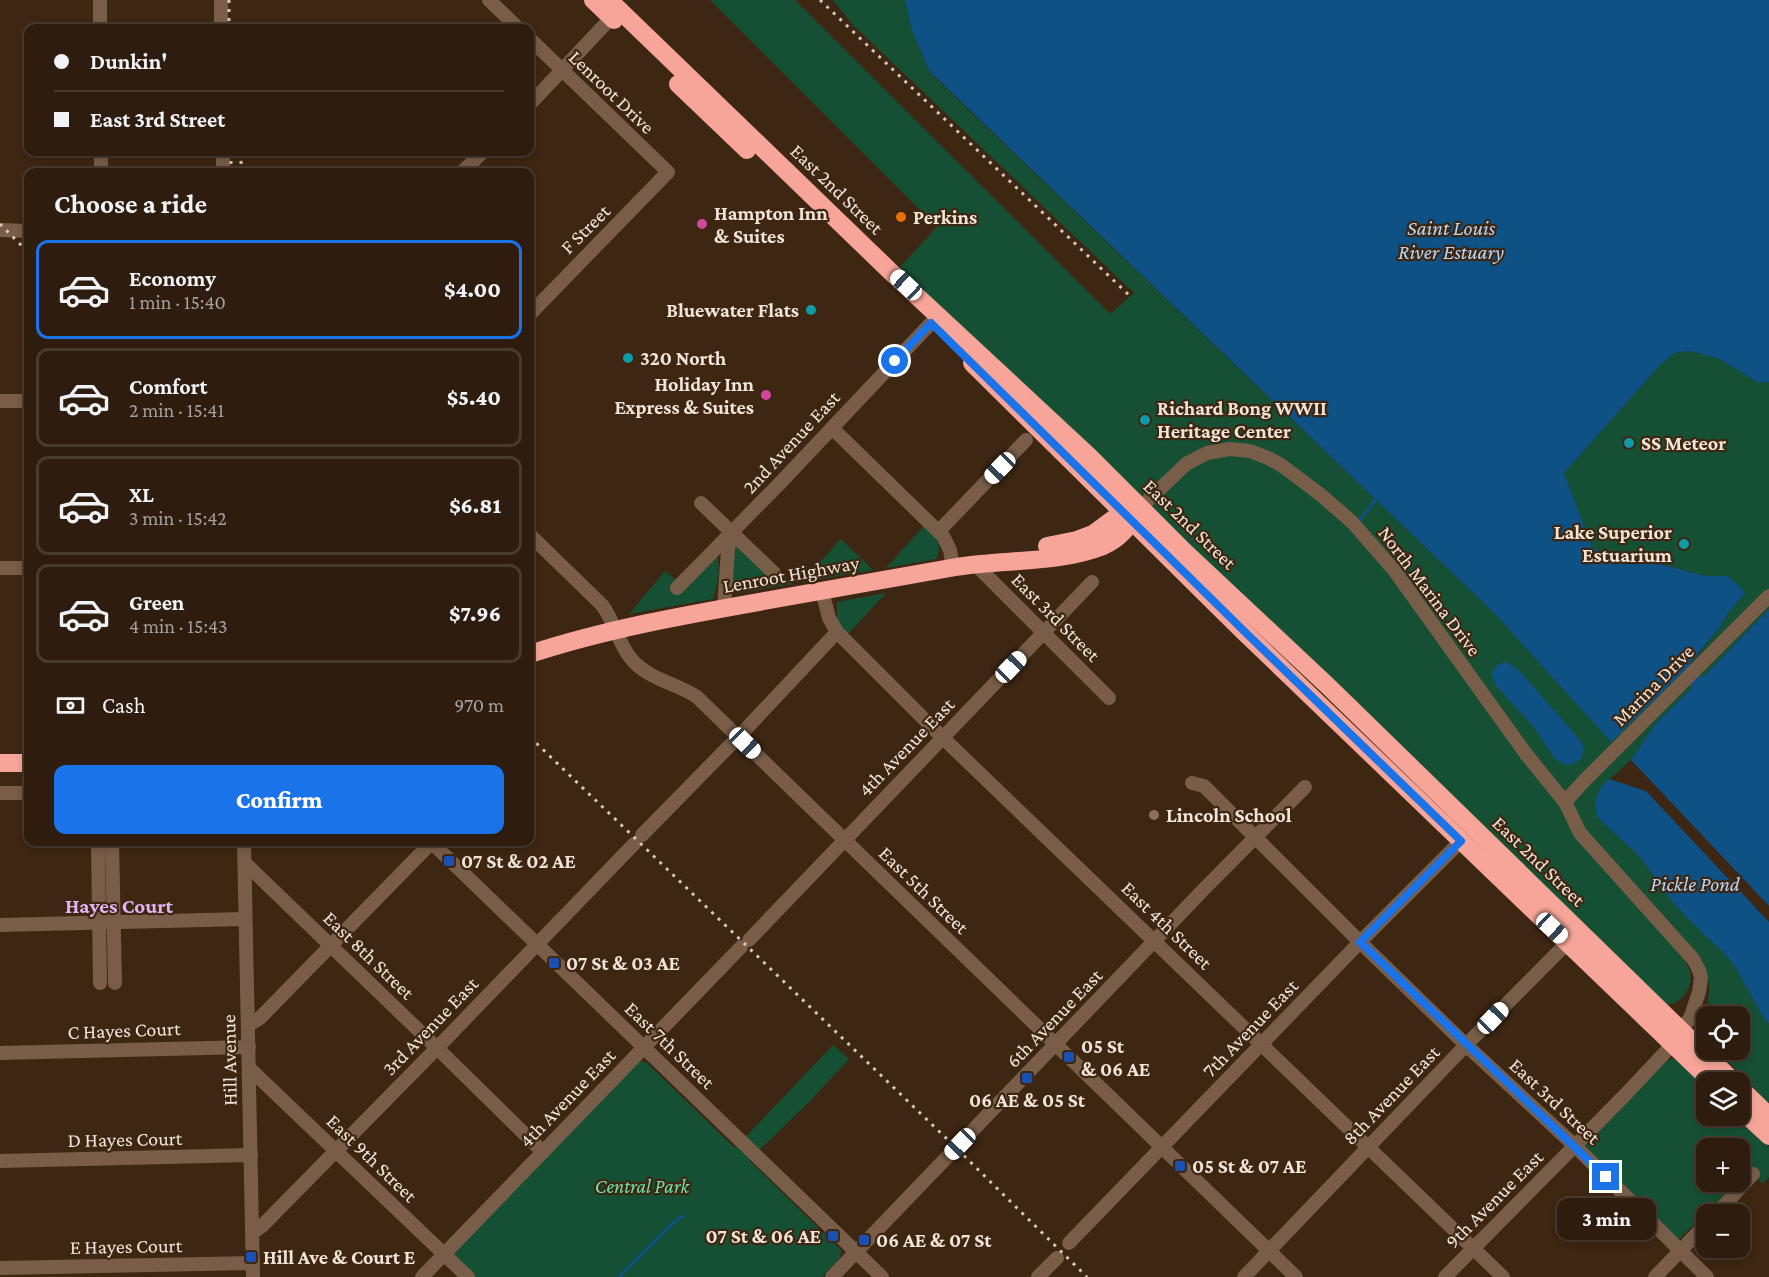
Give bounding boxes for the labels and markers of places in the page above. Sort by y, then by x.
place label: Hampton Inn & Suites [714,202,828,247]
place label: Perkins [913,206,977,228]
marker: Perkins [894,210,908,224]
marker: Hampton Inn & Suites [695,217,709,231]
place label: Bluewater Flats [666,299,799,321]
marker: Bluewater Flats [804,303,818,317]
place label: 320 North [640,347,727,369]
marker: 320 North [621,351,635,365]
place label: Holiday Inn Express & Suites [614,373,755,418]
marker: Holiday Inn Express & Suites [759,388,773,402]
place label: Richard Bong WWII Heritage Center [1157,397,1327,442]
marker: Richard Bong WWII Heritage Center [1138,413,1152,427]
place label: SS Meteor [1641,432,1726,454]
marker: SS Meteor [1622,436,1636,450]
place label: Lake Superior Estuarium [1554,521,1672,566]
marker: Lake Superior Estuarium [1677,537,1691,551]
place label: Lincoln School [1166,804,1292,826]
marker: Lincoln School [1147,808,1161,822]
place label: 07 St & 02 AE [461,850,576,872]
marker: 07 St & 02 AE [442,854,456,868]
place label: 07 St & 03 AE [566,952,681,974]
marker: 07 St & 03 AE [547,956,561,970]
place label: 05 St & 06 AE [1081,1035,1151,1080]
marker: 05 St & 06 AE [1062,1050,1076,1064]
marker: 06 AE & 05 St [1020,1071,1034,1085]
place label: 06 AE & 05 St [969,1089,1086,1111]
place label: 05 St & 07 AE [1192,1155,1307,1177]
marker: 05 St & 07 AE [1173,1159,1187,1173]
place label: 07 St & 06 AE [706,1225,822,1247]
marker: 07 St & 06 AE [826,1229,840,1243]
place label: 06 AE & 07 St [876,1229,992,1251]
marker: 06 AE & 07 St [857,1233,871,1247]
place label: Hill Ave & Court E [263,1246,416,1268]
marker: Hill Ave & Court E [244,1250,258,1264]

